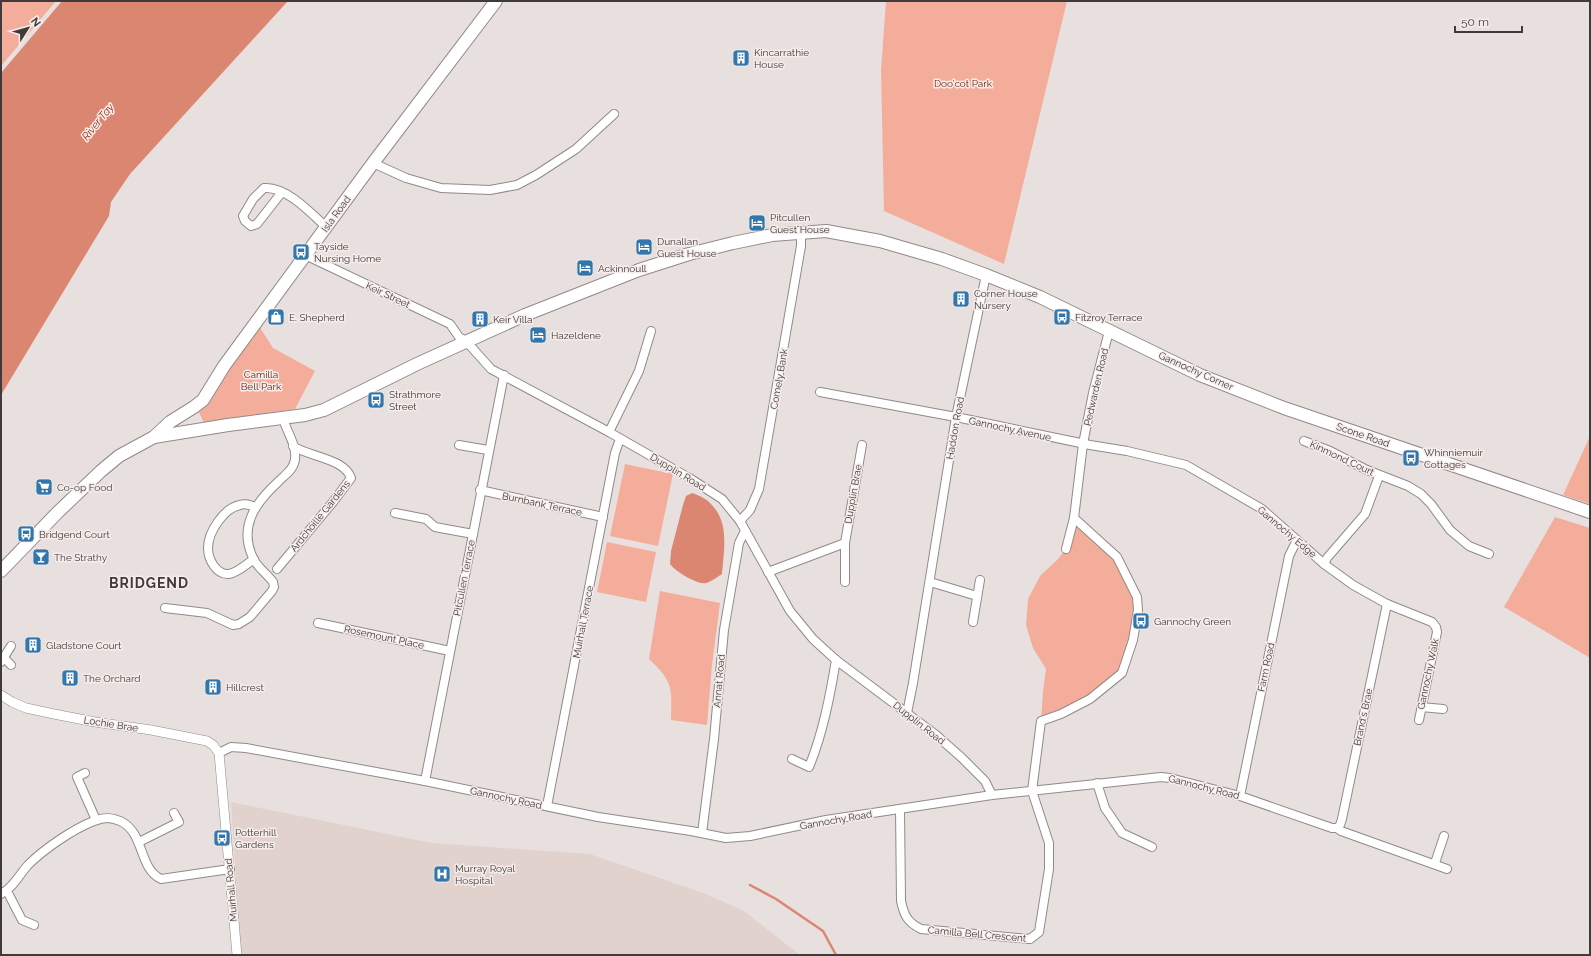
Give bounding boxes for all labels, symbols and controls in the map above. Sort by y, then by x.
north arrow [8,8,48,48]
scale bar [1455,8,1522,34]
text: N [28,15,43,30]
text: 50 m [1461,15,1489,29]
place label: Kincarrathie House [754,47,809,70]
building icon: Kincarrathie House [731,48,751,68]
park label: Doo'cot Park [934,78,993,89]
water label: River Tay [79,100,117,143]
street label: Isla Road [319,194,353,234]
place label: Pitcullen Guest House [770,212,830,235]
hotel icon: Pitcullen Guest House [747,213,767,233]
place label: Dunallan Guest House [657,236,717,259]
hotel icon: Dunallan Guest House [634,237,654,257]
place label: Tayside Nursing Home [314,241,381,264]
bus stop icon: Tayside Nursing Home [291,242,311,262]
hotel icon: Ackinnoull [575,258,595,278]
place label: Ackinnoull [598,263,647,274]
street label: Keir Street [364,280,413,310]
place label: Corner House Nursery [974,288,1038,311]
building icon: Corner House Nursery [951,289,971,309]
shop icon: E. Shepherd [266,307,286,327]
bus stop icon: Fitzroy Terrace [1052,307,1072,327]
building icon: Keir Villa [470,309,490,329]
place label: E. Shepherd [289,312,345,323]
place label: Fitzroy Terrace [1075,312,1143,323]
place label: Keir Villa [493,314,533,325]
hotel icon: Hazeldene [528,325,548,345]
place label: Hazeldene [551,330,601,341]
street label: Comely Bank [768,347,790,410]
street label: Pedwarden Road [1082,347,1110,427]
street label: Gannochy Corner [1157,350,1236,393]
park label: Camilla Bell Park [241,369,282,392]
place label: Strathmore Street [389,389,441,412]
bus stop icon: Strathmore Street [366,390,386,410]
street label: Haddon Road [944,396,966,460]
street label: Gannochy Avenue [968,415,1052,443]
street label: Scone Road [1335,421,1391,449]
street label: Kinmond Court [1308,438,1377,478]
place label: Whinniemuir Cottages [1424,447,1483,470]
bus stop icon: Whinniemuir Cottages [1401,448,1421,468]
street label: Dupplin Road [648,451,708,493]
street label: Dupplin Brae [842,463,864,525]
supermarket icon: Co-op Food [34,477,54,497]
street label: Ardchoille Gardens [288,478,352,554]
place label: Co-op Food [57,482,112,493]
street label: Burnbank Terrace [501,490,583,518]
street label: Gannochy Edge [1255,504,1319,560]
bus stop icon: Bridgend Court [16,524,36,544]
place label: Bridgend Court [39,529,110,540]
street label: Pitcullen Terrace [451,539,477,617]
bar icon: The Strathy [31,547,51,567]
place label: The Strathy [54,552,108,563]
district label: BRIDGEND [109,575,189,591]
street label: Muirhall Terrace [571,585,595,659]
bus stop icon: Gannochy Green [1131,611,1151,631]
place label: Gannochy Green [1154,616,1231,627]
street label: Rosemount Place [343,623,425,651]
building icon: Gladstone Court [23,635,43,655]
street label: Gannochy Walk [1415,637,1441,710]
place label: Gladstone Court [46,640,122,651]
street label: Farm Road [1255,641,1277,693]
street label: Annat Road [711,654,727,708]
building icon: The Orchard [60,668,80,688]
place label: The Orchard [83,673,141,684]
building icon: Hillcrest [203,677,223,697]
place label: Hillcrest [226,682,265,693]
street label: Brand's Brae [1352,687,1374,747]
street label: Dupplin Road [891,699,947,747]
street label: Lochie Brae [83,714,139,734]
street label: Gannochy Road [1167,773,1241,801]
street label: Gannochy Road [469,785,543,811]
street label: Gannochy Road [799,808,873,832]
place label: Potterhill Gardens [235,827,277,850]
bus stop icon: Potterhill Gardens [212,828,232,848]
street label: Muirhall Road [223,858,239,922]
place label: Murray Royal Hospital [455,863,516,886]
hospital icon: Murray Royal Hospital [432,864,452,884]
street label: Camilla Bell Crescent [927,924,1027,944]

